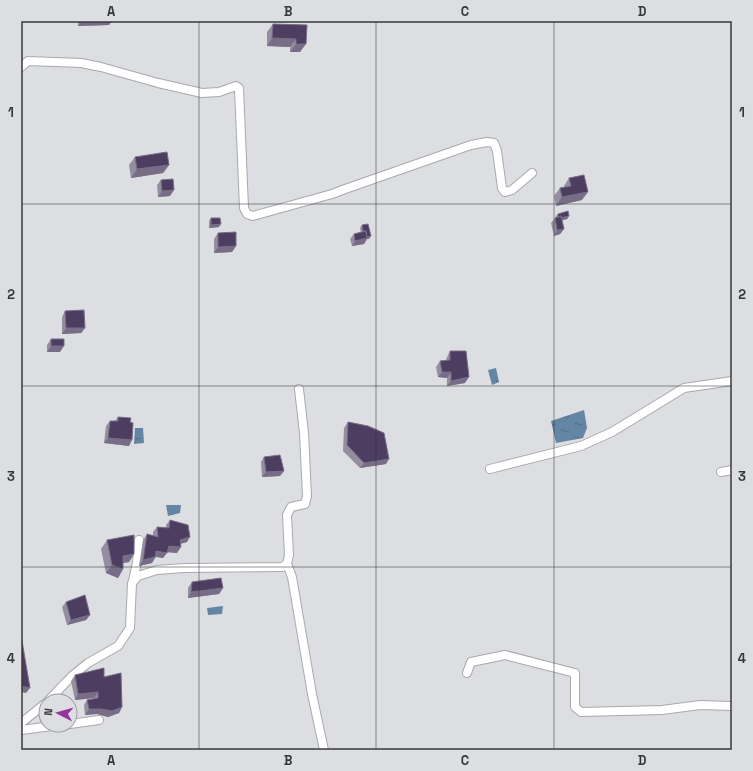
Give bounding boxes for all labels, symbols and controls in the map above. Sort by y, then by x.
text: A [107,3,116,20]
text: B [284,3,293,20]
text: C [461,3,469,20]
text: D [638,3,647,20]
text: 1 [8,104,14,121]
text: 1 [739,104,745,121]
text: 2 [7,286,15,303]
text: 2 [738,286,746,303]
text: 3 [7,468,15,485]
text: 3 [738,468,746,485]
text: 4 [7,650,15,667]
text: 4 [738,650,746,667]
north arrow [38,693,78,733]
text: N [41,708,55,716]
text: A [107,752,116,769]
text: B [284,752,293,769]
text: C [461,752,469,769]
text: D [638,752,647,769]

